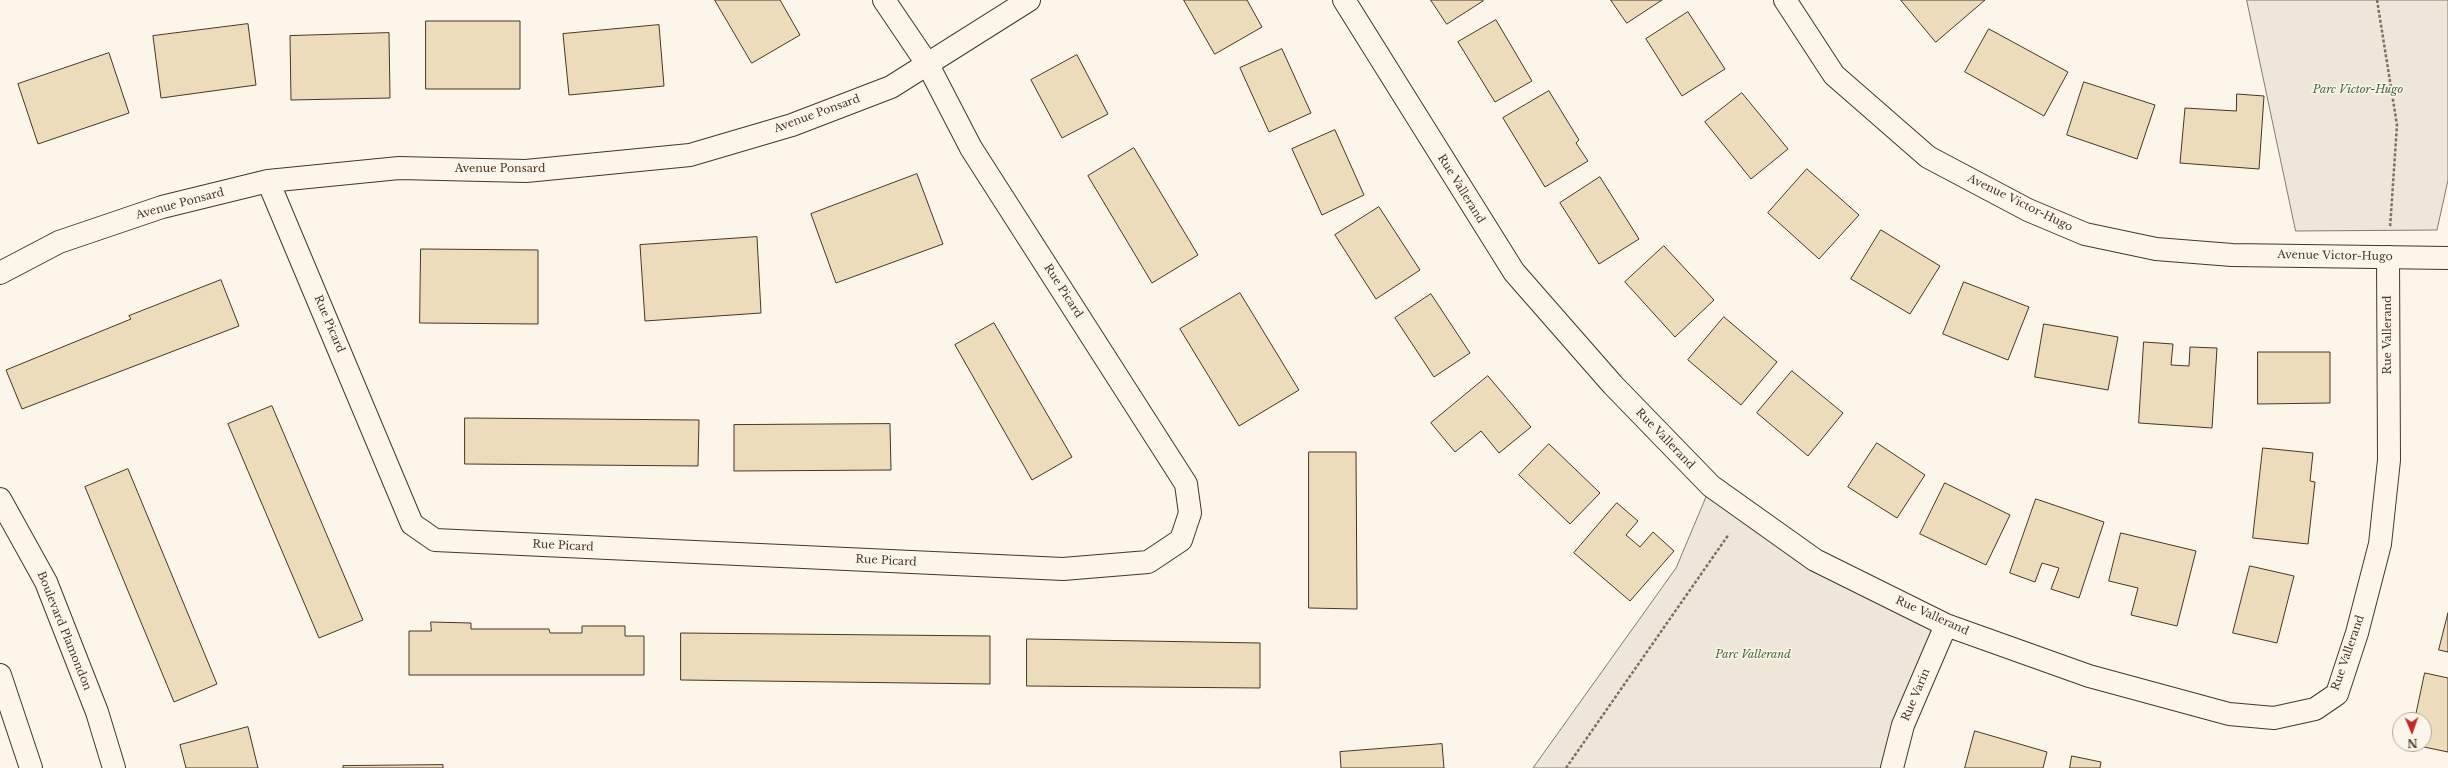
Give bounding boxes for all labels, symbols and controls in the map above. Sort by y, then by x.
park label: Parc Victor-Hugo [2313,83,2403,97]
street label: Avenue Ponsard [772,92,862,136]
street label: Rue Vallerand [1434,152,1488,226]
street label: Avenue Ponsard [455,162,545,176]
street label: Avenue Victor-Hugo [1965,172,2075,234]
street label: Avenue Ponsard [134,186,226,222]
street label: Avenue Victor-Hugo [2277,248,2393,264]
street label: Rue Picard [1041,262,1085,320]
street label: Rue Picard [311,293,347,355]
street label: Rue Vallerand [2381,296,2395,374]
street label: Rue Vallerand [1633,406,1697,472]
street label: Rue Picard [532,538,594,554]
street label: Rue Picard [855,553,917,569]
street label: Boulevard Plamondon [34,570,94,692]
street label: Rue Vallerand [1893,594,1971,638]
street label: Rue Vallerand [2329,614,2367,692]
park label: Parc Vallerand [1715,648,1791,662]
street label: Rue Varin [1899,667,1933,723]
north arrow [2392,712,2432,752]
text: N [2407,736,2418,750]

